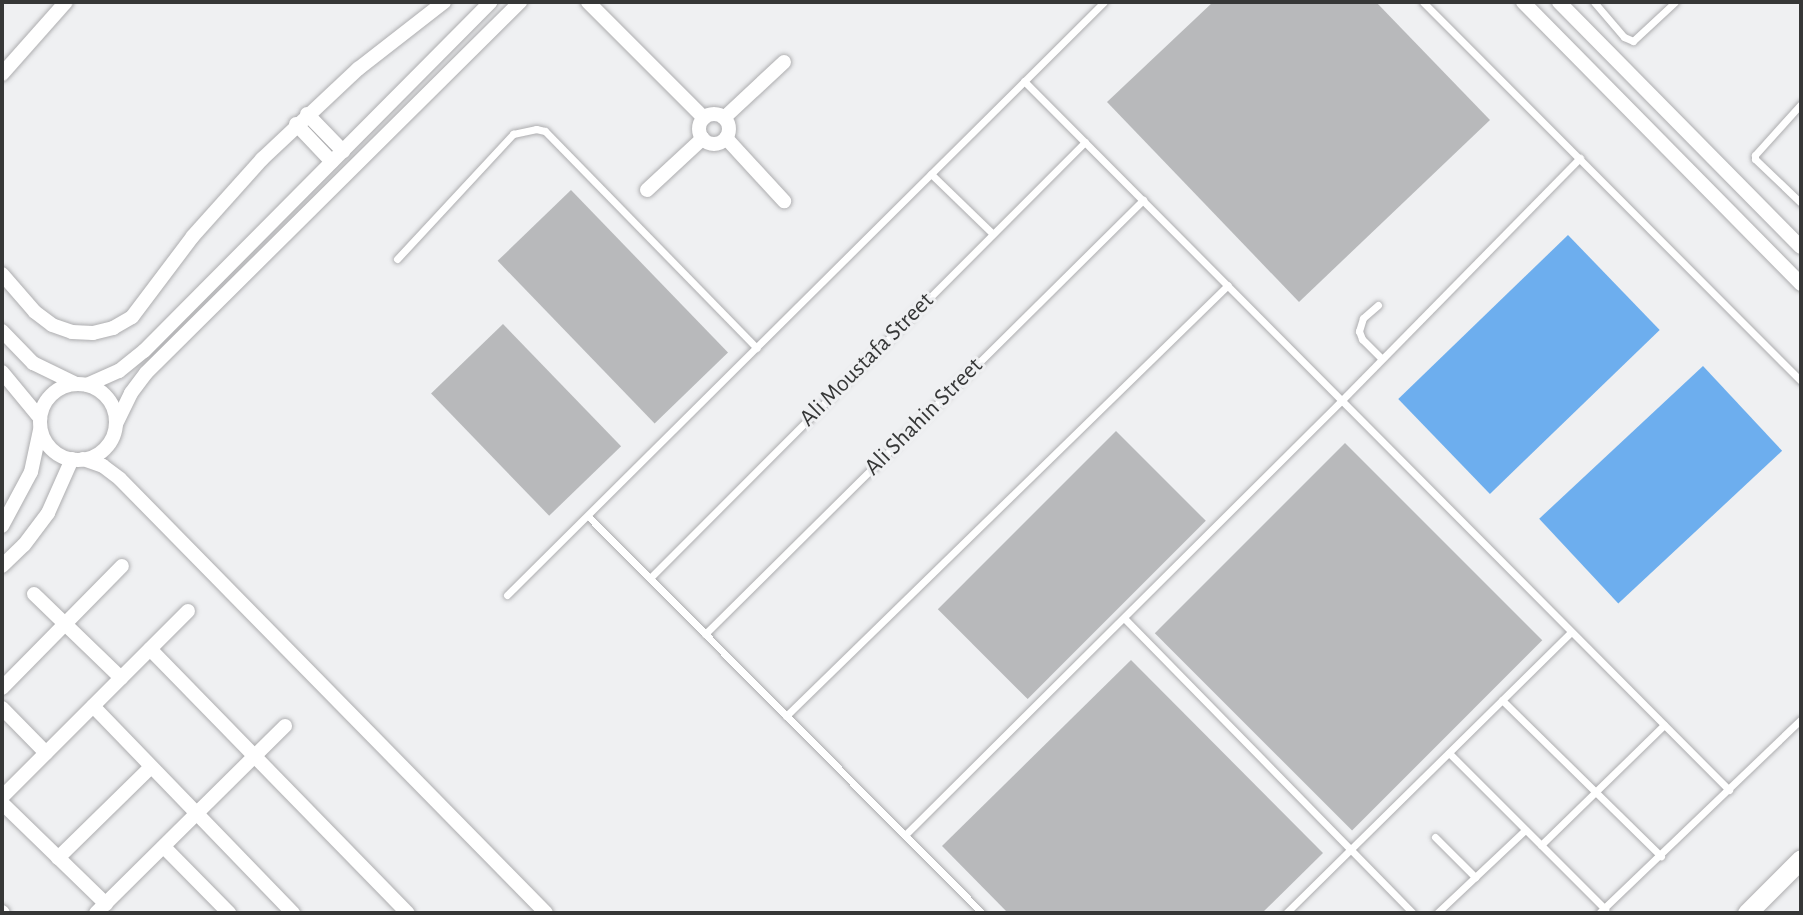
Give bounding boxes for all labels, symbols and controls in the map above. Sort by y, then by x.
street label: Ali Moustafa Street [794,287,940,433]
street label: Ali Shahin Street [859,352,989,482]

